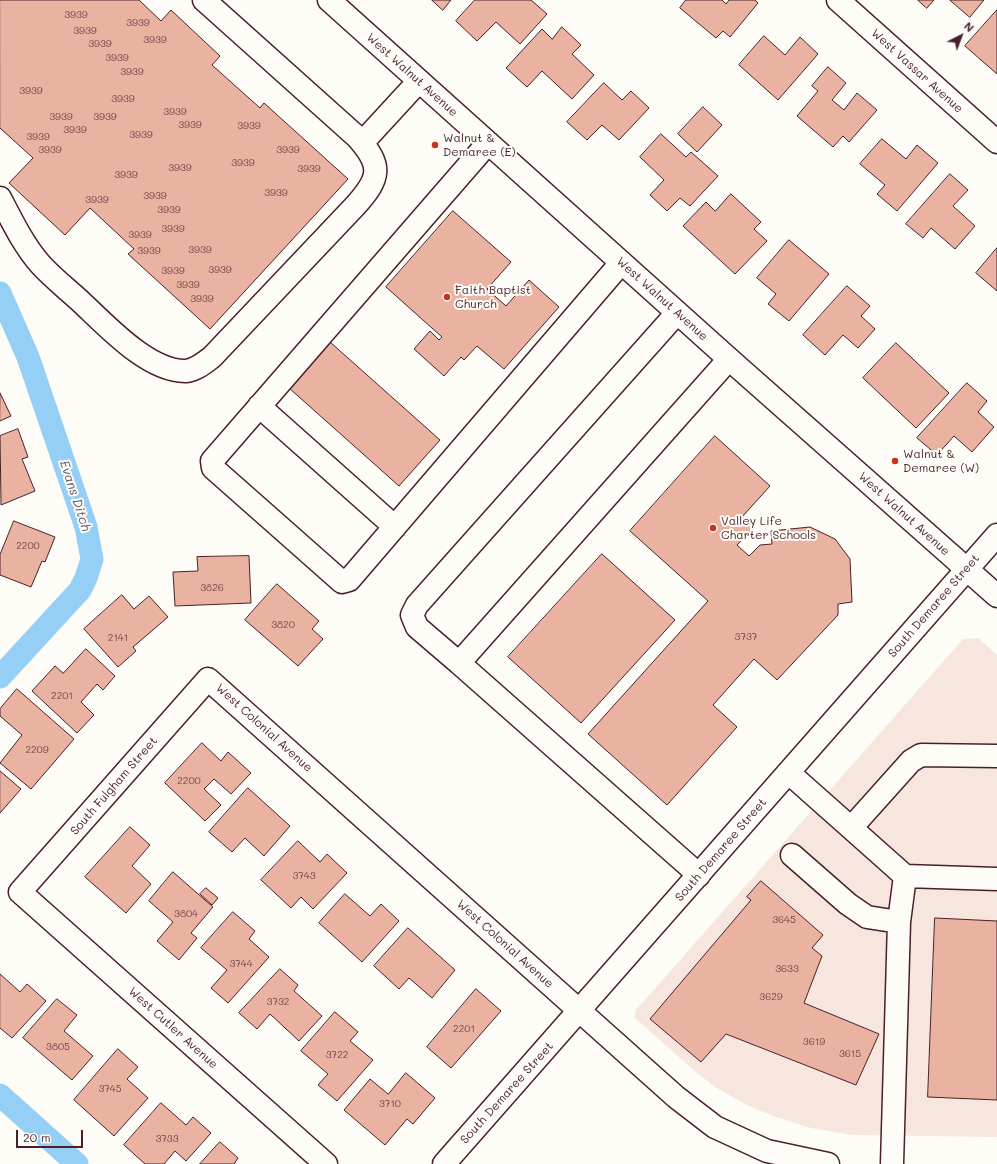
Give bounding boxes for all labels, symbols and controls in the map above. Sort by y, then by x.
house number: 3939 [64,9,88,21]
north arrow [941,16,981,56]
house number: 3939 [126,17,150,29]
text: N [961,18,977,35]
house number: 3939 [73,25,97,37]
street label: West Vassar Avenue [868,26,966,116]
street label: West Walnut Avenue [363,30,461,120]
house number: 3939 [143,34,167,46]
house number: 3939 [88,38,112,50]
house number: 3939 [105,52,129,64]
house number: 3939 [120,66,144,78]
house number: 3939 [19,85,43,97]
house number: 3939 [111,93,135,105]
house number: 3939 [163,106,187,118]
house number: 3939 [49,111,73,123]
house number: 3939 [93,111,117,123]
house number: 3939 [178,119,202,131]
house number: 3939 [237,120,261,132]
house number: 3939 [63,124,87,136]
house number: 3939 [129,129,153,141]
house number: 3939 [26,131,50,143]
place label: Walnut & Demaree (E) [443,131,515,159]
marker: Walnut & Demaree (E) [430,140,440,150]
house number: 3939 [38,144,62,156]
house number: 3939 [276,144,300,156]
house number: 3939 [231,157,255,169]
house number: 3939 [168,162,192,174]
house number: 3939 [297,163,321,175]
house number: 3939 [114,169,138,181]
house number: 3939 [264,187,288,199]
house number: 3939 [143,190,167,202]
house number: 3939 [85,194,109,206]
house number: 3939 [157,204,181,216]
house number: 3939 [161,223,185,235]
house number: 3939 [128,229,152,241]
house number: 3939 [188,244,212,256]
house number: 3939 [137,245,161,257]
street label: West Walnut Avenue [613,254,711,344]
house number: 3939 [208,264,232,276]
house number: 3939 [161,265,185,277]
house number: 3939 [176,279,200,291]
place label: Faith Baptist Church [455,283,531,311]
marker: Faith Baptist Church [442,292,452,302]
house number: 3939 [190,293,214,305]
place label: Walnut & Demaree (W) [903,447,979,475]
marker: Walnut & Demaree (W) [890,456,900,466]
water label: Evans Ditch [56,459,94,533]
street label: West Walnut Avenue [855,469,953,559]
place label: Valley Life Charter Schools [721,514,816,542]
marker: Valley Life Charter Schools [708,523,718,533]
house number: 2200 [16,540,40,552]
street label: South Demaree Street [885,551,983,661]
house number: 3826 [200,582,224,594]
house number: 3820 [271,619,295,631]
house number: 3737 [735,631,757,643]
house number: 2141 [108,632,128,644]
street label: West Colonial Avenue [213,681,315,775]
house number: 2201 [51,690,73,702]
street label: South Fulgham Street [67,734,161,838]
house number: 2209 [25,744,49,756]
house number: 2200 [177,775,201,787]
street label: South Demaree Street [672,795,770,905]
house number: 3743 [292,870,316,882]
street label: West Colonial Avenue [454,897,556,991]
house number: 3804 [174,908,198,920]
house number: 3645 [772,914,796,926]
house number: 3744 [229,958,253,970]
house number: 3633 [775,963,799,975]
street label: West Cutler Avenue [125,984,221,1072]
house number: 3629 [759,991,783,1003]
house number: 3732 [267,996,289,1008]
house number: 2201 [453,1023,475,1035]
house number: 3619 [803,1036,825,1048]
street label: South Demaree Street [458,1039,556,1147]
house number: 3805 [46,1041,70,1053]
house number: 3615 [839,1048,861,1060]
house number: 3722 [326,1049,348,1061]
house number: 3745 [98,1083,122,1095]
house number: 3710 [379,1098,401,1110]
scale bar [18,1122,85,1148]
text: 20 m [23,1129,51,1145]
house number: 3733 [155,1133,179,1145]

